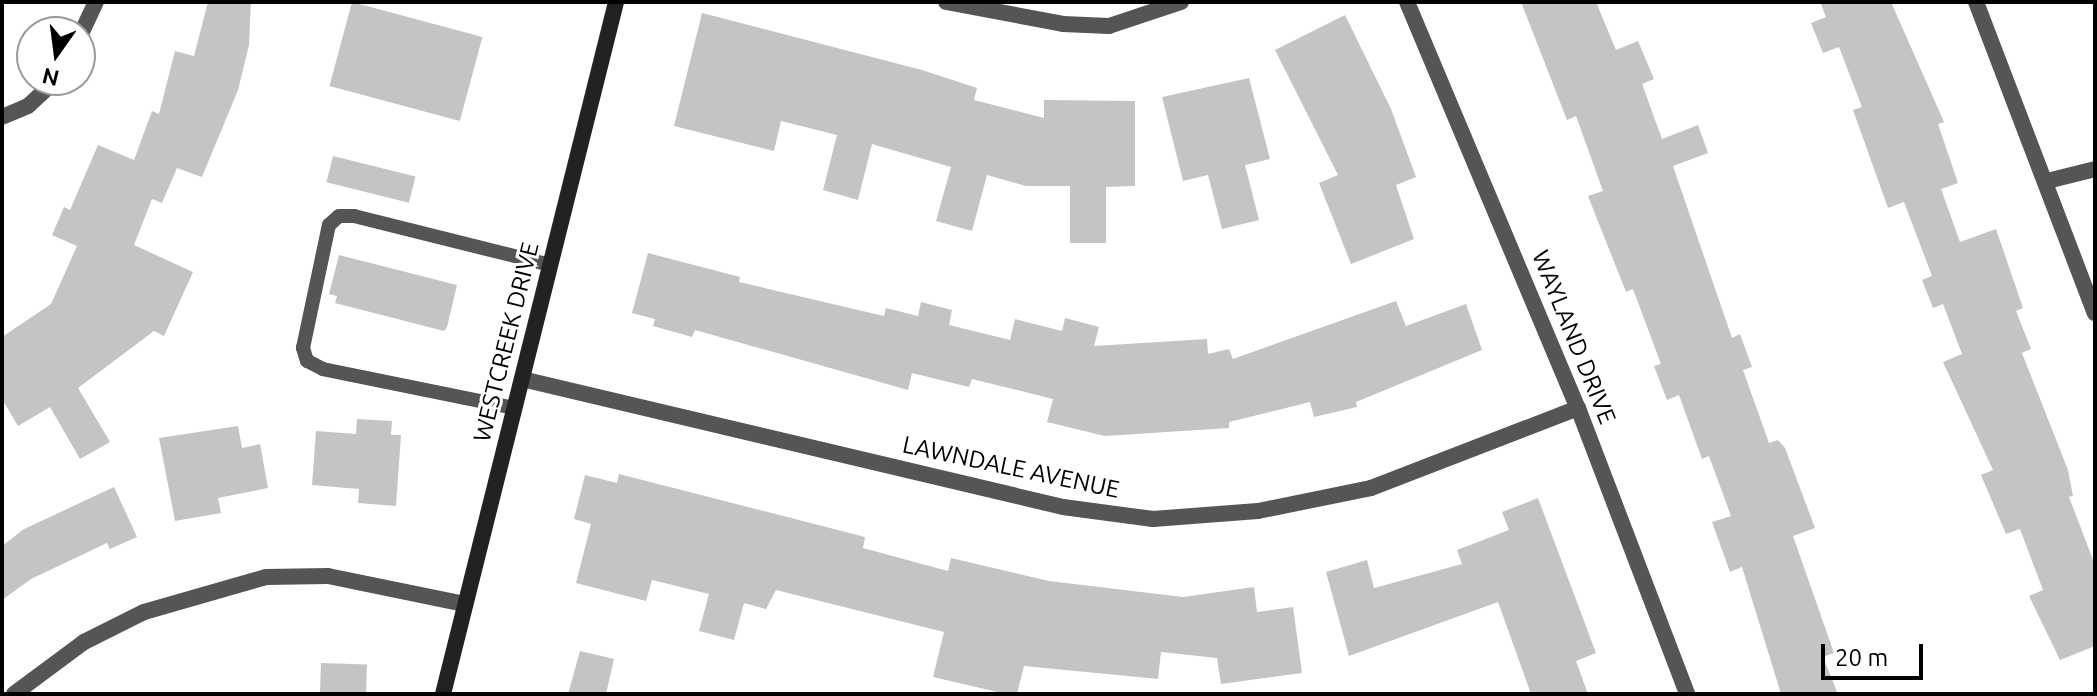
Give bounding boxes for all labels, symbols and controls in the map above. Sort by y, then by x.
north arrow [16,16,96,96]
text: N [40,64,62,92]
street label: WESTCREEK DRIVE [467,239,545,445]
street label: WAYLAND DRIVE [1526,246,1622,428]
street label: LAWNDALE AVENUE [900,430,1122,504]
scale bar [1825,628,1927,678]
text: 20 m [1835,644,1888,671]

